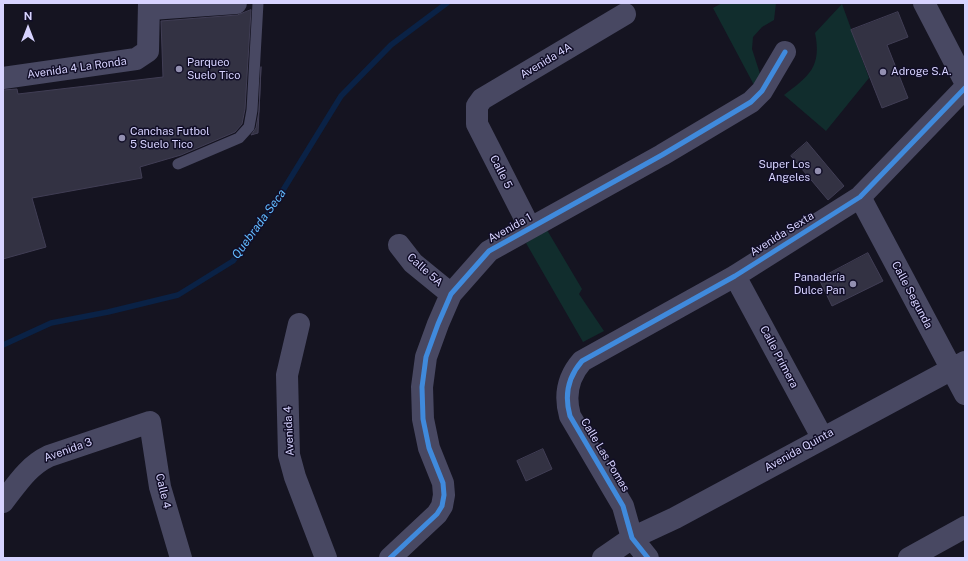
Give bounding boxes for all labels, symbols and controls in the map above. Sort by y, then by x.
north arrow [8,8,48,48]
text: N [24,10,32,22]
street label: Avenida 4A [518,40,574,82]
street label: Avenida 4 La Ronda [26,54,128,82]
place label: Parqueo Suelo Tico [187,56,240,82]
marker: Parqueo Suelo Tico [174,64,184,74]
place label: Adroge S.A. [891,65,952,79]
marker: Adroge S.A. [878,67,888,77]
place label: Canchas Futbol 5 Suelo Tico [130,125,210,151]
marker: Canchas Futbol 5 Suelo Tico [117,133,127,143]
street label: Calle 5 [487,153,515,191]
place label: Super Los Angeles [759,158,810,184]
marker: Super Los Angeles [813,166,823,176]
water label: Quebrada Seca [229,186,289,262]
street label: Avenida Sexta [748,209,816,259]
street label: Avenida 1 [486,211,534,245]
street label: Calle 5A [404,251,446,289]
street label: Calle Segunda [889,259,935,331]
place label: Panadería Dulce Pan [794,271,845,297]
marker: Panadería Dulce Pan [848,279,858,289]
street label: Calle Primera [757,324,801,390]
street label: Avenida 4 [281,406,297,456]
street label: Calle Las Pomas [578,416,632,494]
street label: Avenida Quinta [762,426,836,474]
street label: Avenida 3 [42,435,94,465]
street label: Calle 4 [153,472,173,510]

